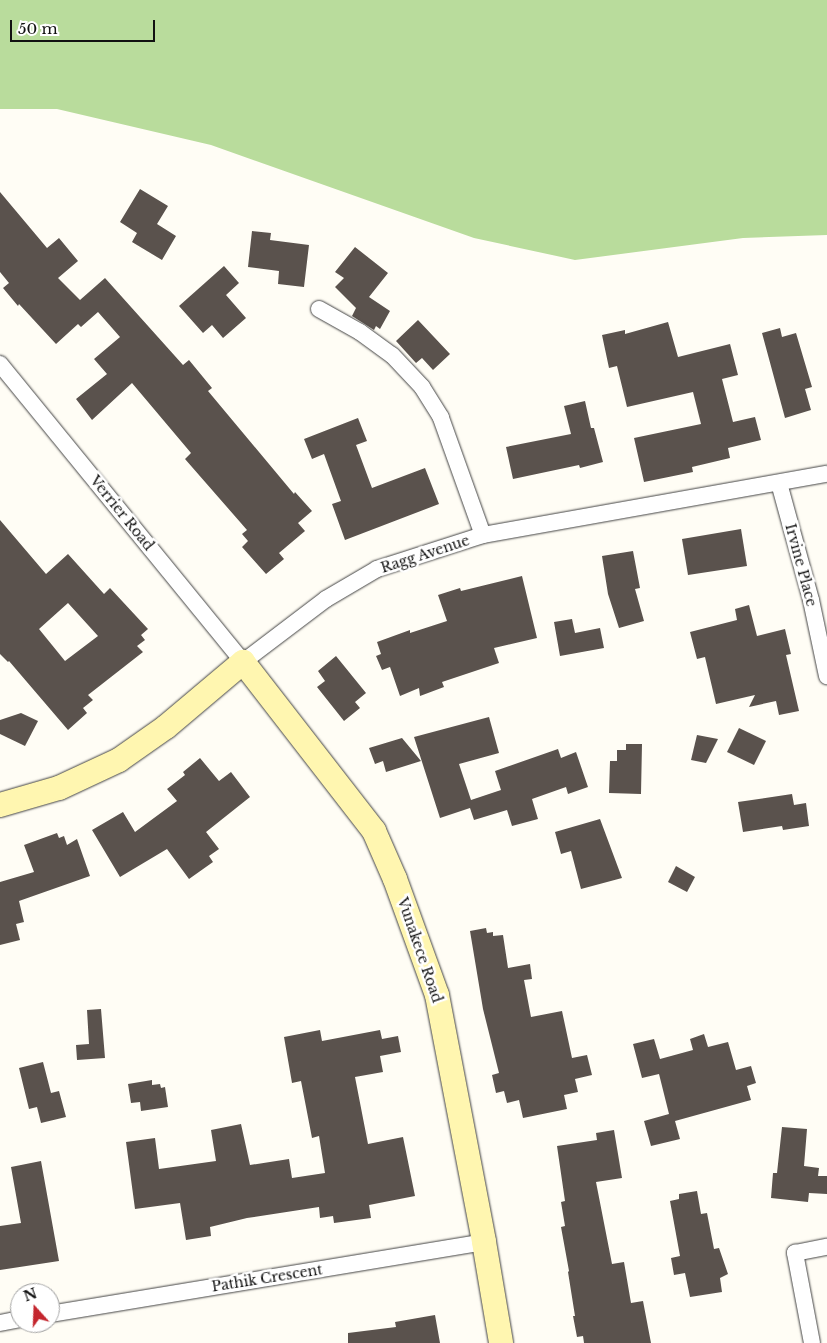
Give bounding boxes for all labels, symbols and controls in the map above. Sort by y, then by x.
scale bar [12,10,158,42]
text: 50 m [18,19,58,38]
street label: Verrier Road [87,472,157,554]
street label: Irvine Place [782,522,820,608]
street label: Ragg Avenue [378,532,472,576]
street label: Vunakece Road [394,895,446,1005]
street label: Pathik Crescent [210,1261,324,1295]
north arrow [10,1283,60,1333]
text: N [21,1284,39,1306]

